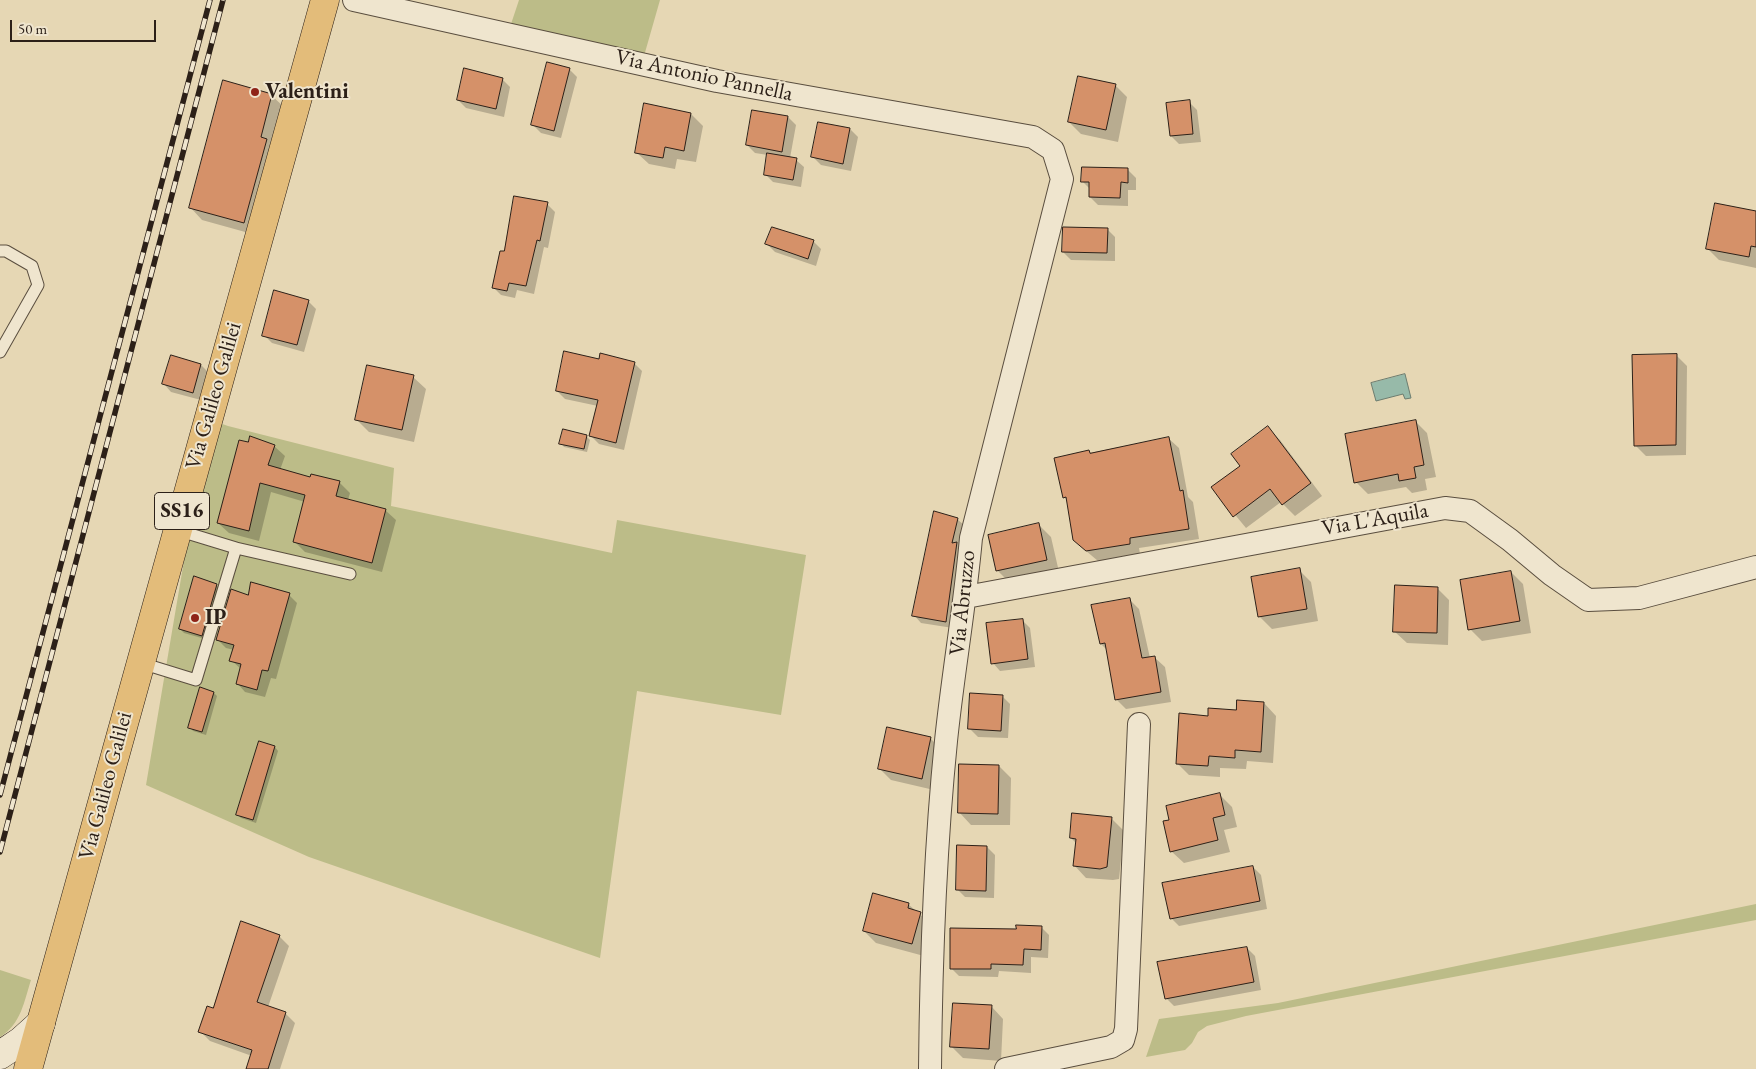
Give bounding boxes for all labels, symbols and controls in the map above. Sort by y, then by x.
scale bar [12,10,159,42]
text: 50 m [18,19,47,38]
street label: Via Antonio Pannella [613,44,795,108]
place label: Valentini [265,79,349,105]
marker: Valentini [249,86,261,98]
street label: Via Galileo Galilei [180,319,248,473]
road number: SS16 [154,492,210,530]
street label: Via L'Aquila [1320,498,1430,542]
street label: Via Abruzzo [944,549,982,657]
place label: IP [205,605,226,631]
marker: IP [189,612,201,624]
street label: Via Galileo Galilei [74,709,138,863]

